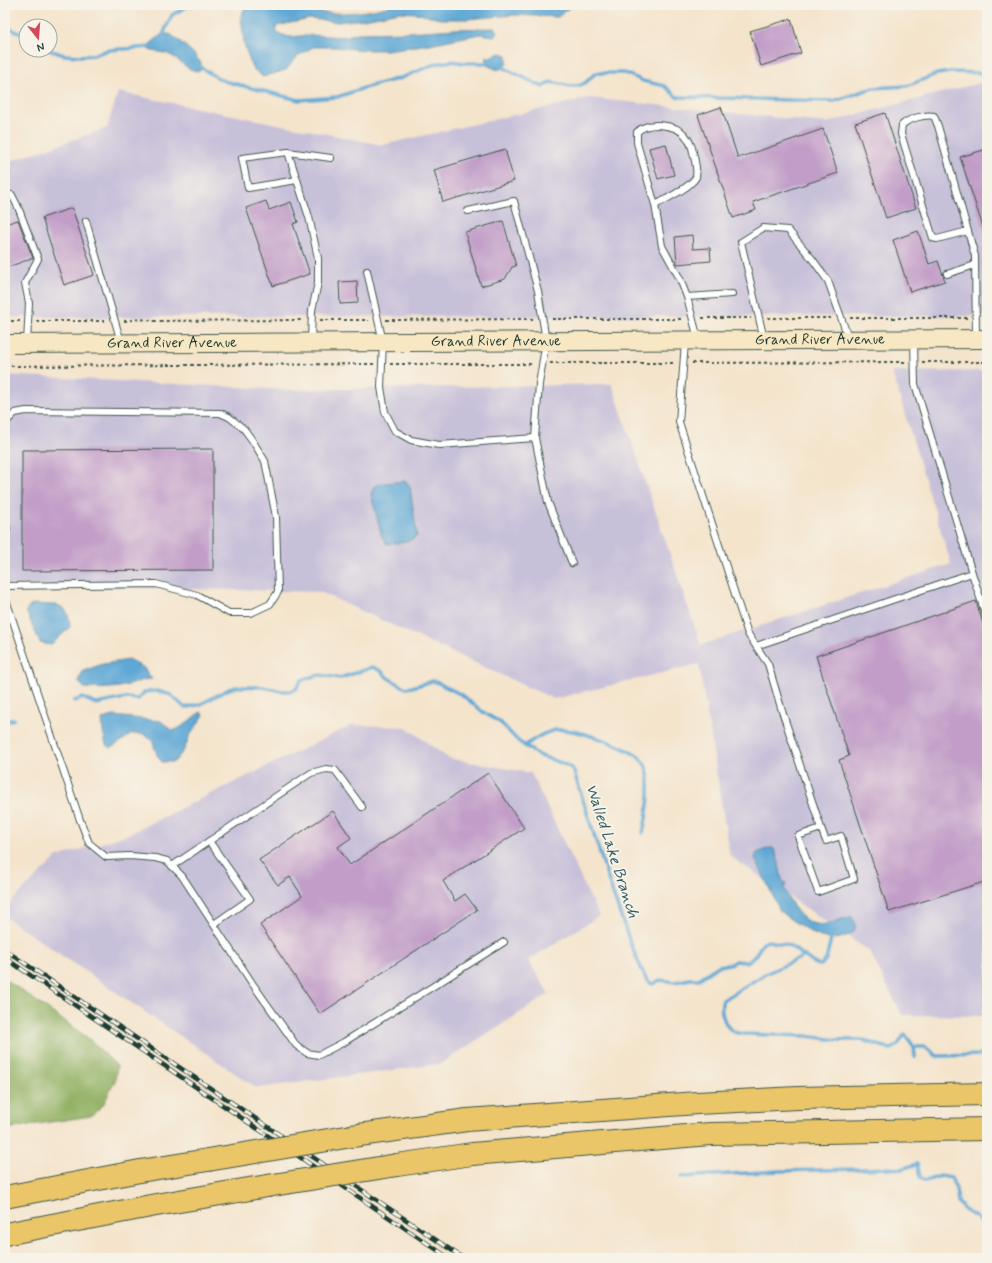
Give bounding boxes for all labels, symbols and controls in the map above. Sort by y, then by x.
north arrow [18,18,58,58]
text: N [35,39,46,54]
street label: Grand River Avenue [755,330,885,350]
street label: Grand River Avenue [431,331,561,352]
street label: Grand River Avenue [107,333,237,353]
water label: Walled Lake Branch [580,781,644,921]

